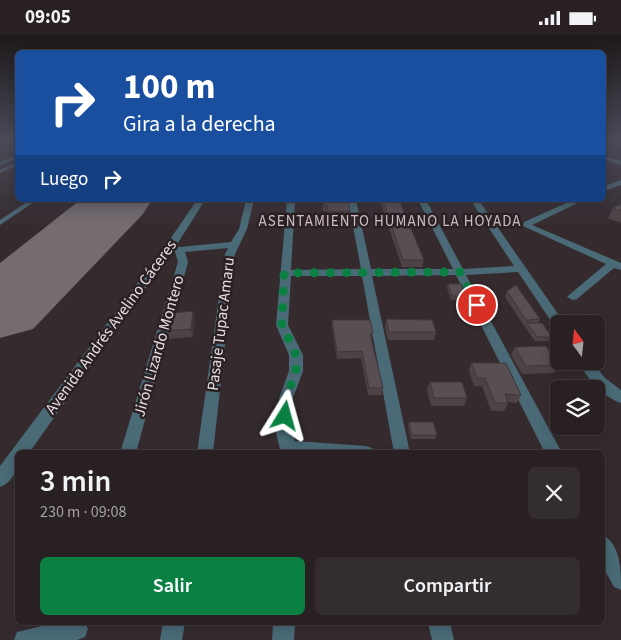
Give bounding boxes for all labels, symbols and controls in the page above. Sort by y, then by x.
text: 09:05 [25,4,71,31]
text: 100 m [123,62,215,112]
icon: right [40,70,105,135]
text: Gira a la derecha [123,108,276,140]
icon: right [98,165,126,193]
text: Luego [40,166,88,193]
district label: ASENTAMIENTO HUMANO LA HOYADA [259,211,521,232]
street label: Avenida Andrés Avelino Cáceres [40,235,182,419]
street label: Pasaje Tupac Amaru [202,256,240,392]
street label: Jirón Lizardo Montero [128,273,190,419]
pin [456,284,498,326]
icon: arrive [463,291,491,319]
north arrow [550,315,605,370]
map controls [550,315,605,435]
button: layers [550,380,605,435]
position arrow [258,389,310,441]
text: 3 min [40,460,111,503]
button: close [528,467,580,519]
text: 230 m · 09:08 [40,501,127,523]
button: Salir [40,557,305,615]
button: Compartir [315,557,580,615]

